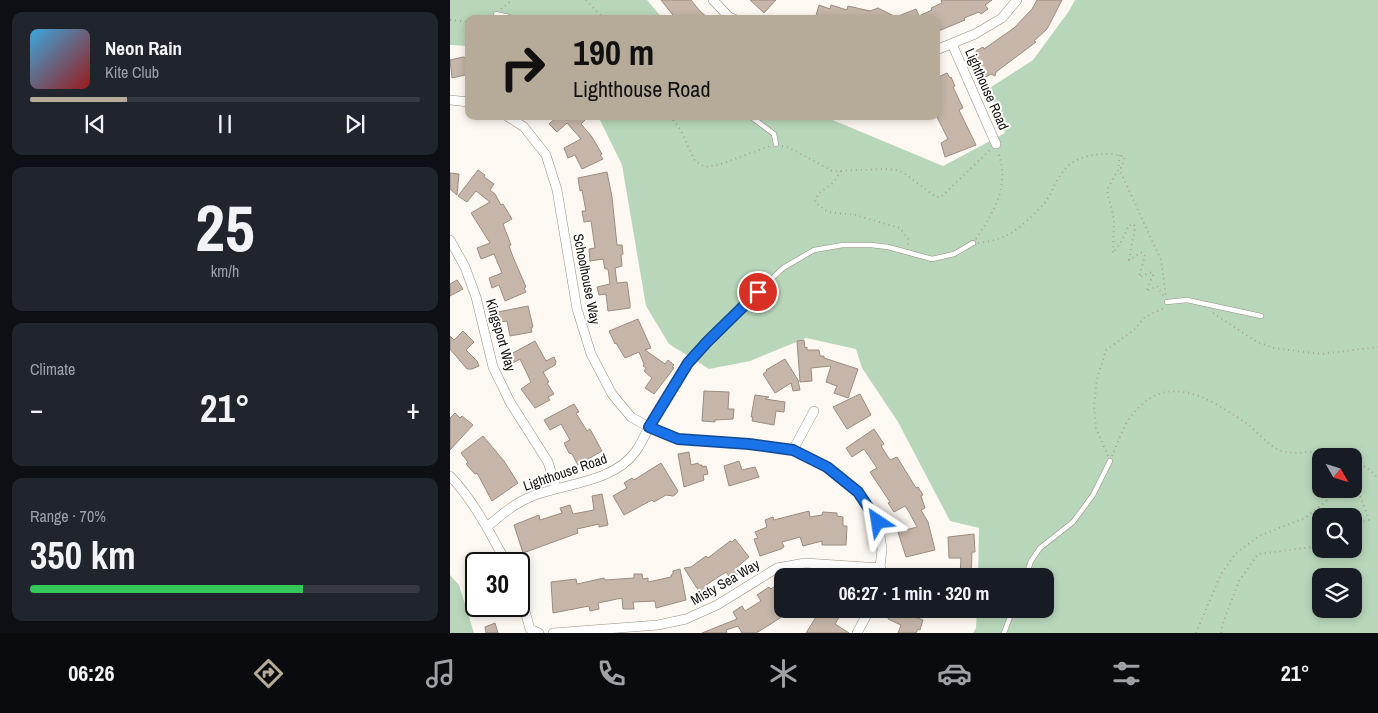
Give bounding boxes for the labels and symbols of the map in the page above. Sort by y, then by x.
street label: Lighthouse Road [961,45,1013,133]
street label: Schoolhouse Way [569,232,605,326]
pin [737,271,779,313]
street label: Kingsport Way [482,297,520,374]
north arrow [1312,448,1362,498]
street label: Lighthouse Road [521,449,609,495]
position arrow [851,495,903,547]
speed limit sign: 30 [465,552,530,617]
street label: Misty Sea Way [687,555,763,609]

